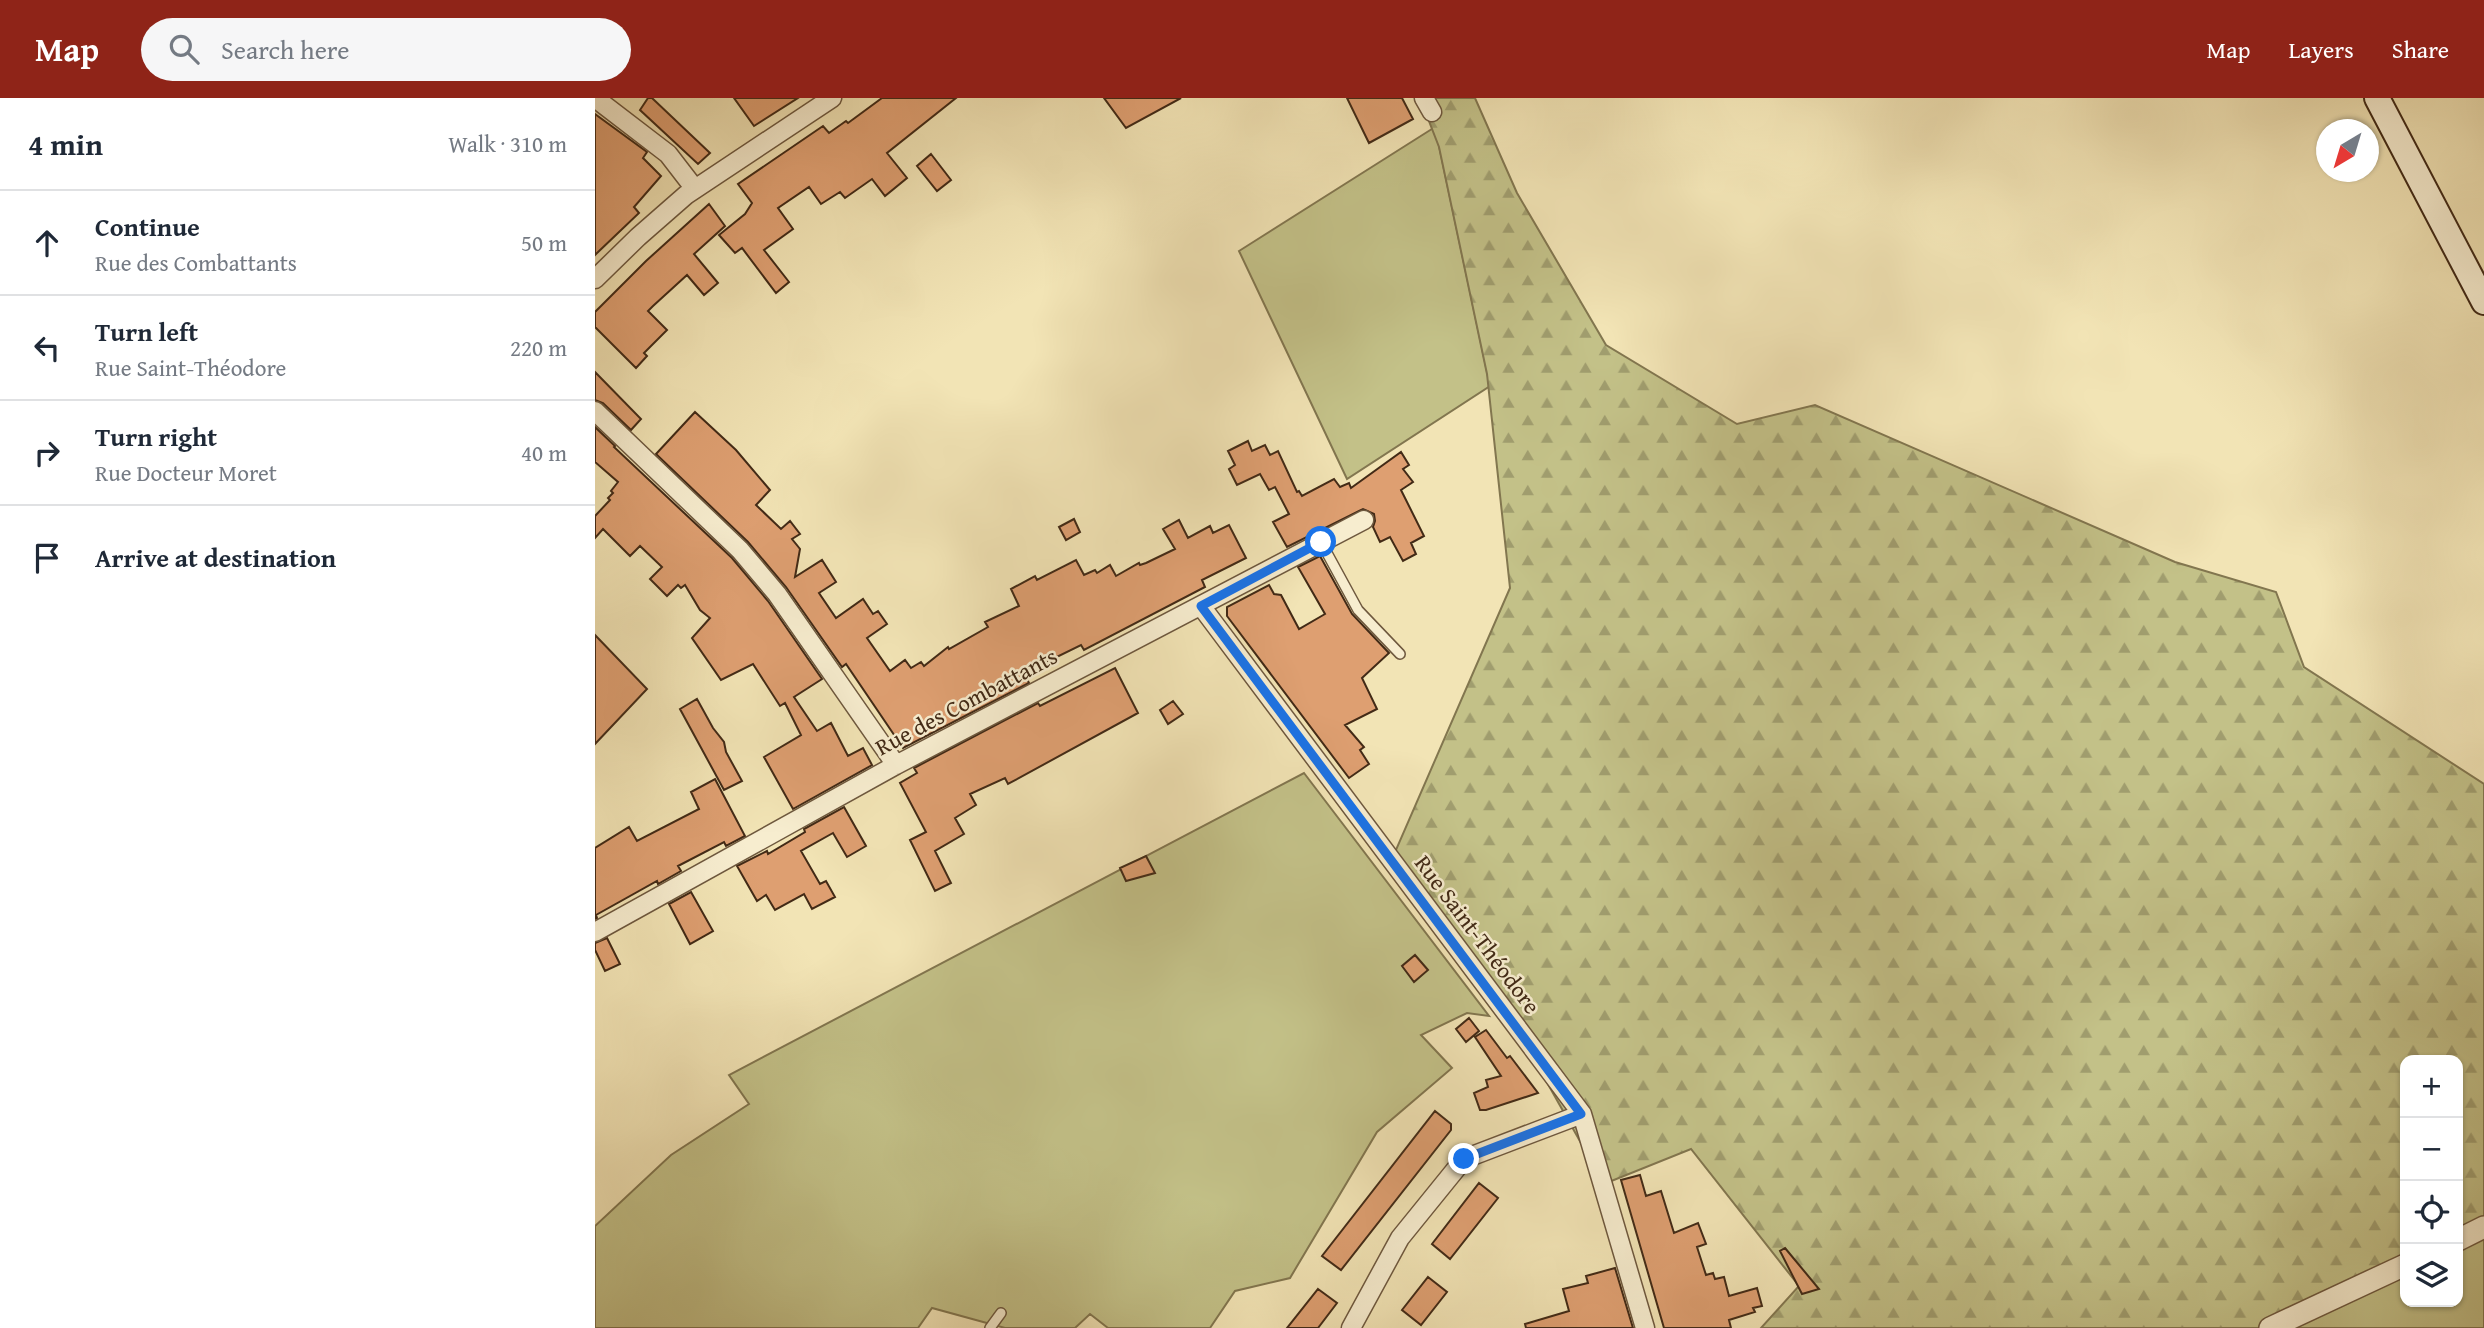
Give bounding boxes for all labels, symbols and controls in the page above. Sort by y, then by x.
search box [141,18,631,81]
text: Map [35,25,99,73]
icon: search [165,30,203,68]
text: Search here [221,30,349,69]
text: Map [2207,32,2250,67]
text: Layers [2288,32,2354,67]
text: Share [2392,32,2449,67]
north arrow [2316,119,2379,182]
text: 4 min [28,122,103,166]
text: Walk · 310 m [448,127,567,160]
text: Continue [95,207,200,246]
icon: ahead [28,224,66,262]
text: 50 m [521,226,567,259]
text: Rue des Combattants [95,246,297,279]
text: Turn left [95,312,198,351]
icon: left [28,329,66,367]
text: 220 m [510,331,567,364]
text: Rue Saint-Théodore [95,351,286,384]
text: Turn right [95,417,217,456]
icon: right [28,434,66,472]
text: 40 m [521,436,567,469]
text: Rue Docteur Moret [95,456,277,489]
route start [1305,526,1336,557]
text: Arrive at destination [95,538,336,577]
icon: arrive [28,539,66,577]
street label: Rue des Combattants [869,639,1063,763]
street label: Rue Saint-Théodore [1407,848,1549,1020]
map controls [2400,1055,2463,1307]
button: + [2400,1055,2463,1118]
button: − [2400,1118,2463,1181]
route end [1448,1143,1479,1174]
button: locate [2400,1181,2463,1244]
button: layers [2400,1244,2463,1307]

